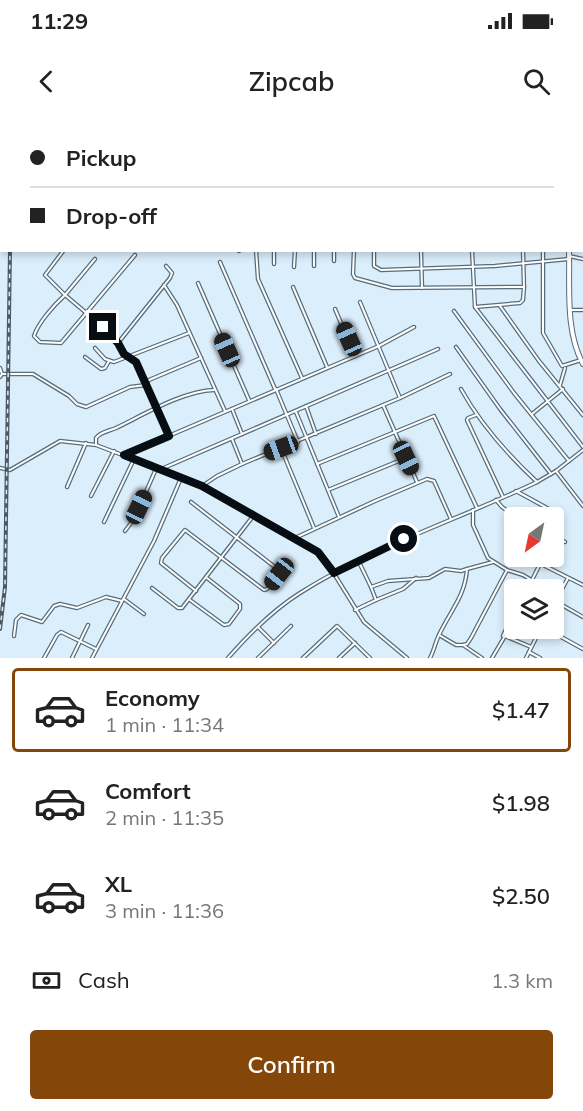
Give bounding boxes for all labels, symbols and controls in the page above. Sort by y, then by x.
text: 11:29 [30,7,88,35]
text: Zipcab [249,64,334,98]
icon: back [30,65,63,98]
icon: search [520,65,553,98]
text: Pickup [66,144,136,172]
text: Drop-off [66,202,157,230]
route end [89,313,116,340]
car [333,319,365,359]
car [211,330,243,370]
car [261,433,301,463]
car [390,438,422,478]
car [123,487,155,527]
north arrow [504,507,564,567]
map controls [504,507,564,639]
route start [390,525,417,552]
car [261,554,297,594]
button: layers [504,579,564,639]
icon: car [33,683,87,737]
text: Economy [105,684,200,712]
text: $1.47 [492,696,550,724]
text: 1 min · 11:34 [105,712,224,737]
icon: car [33,776,87,830]
text: Comfort [105,777,191,805]
text: $1.98 [492,789,550,817]
text: 2 min · 11:35 [105,805,224,830]
icon: car [33,869,87,923]
text: XL [105,870,132,898]
text: $2.50 [492,882,550,910]
text: 3 min · 11:36 [105,898,224,923]
icon: cash [30,964,63,997]
text: Cash [78,966,130,994]
text: 1.3 km [491,968,553,993]
button: Confirm [30,1030,553,1099]

